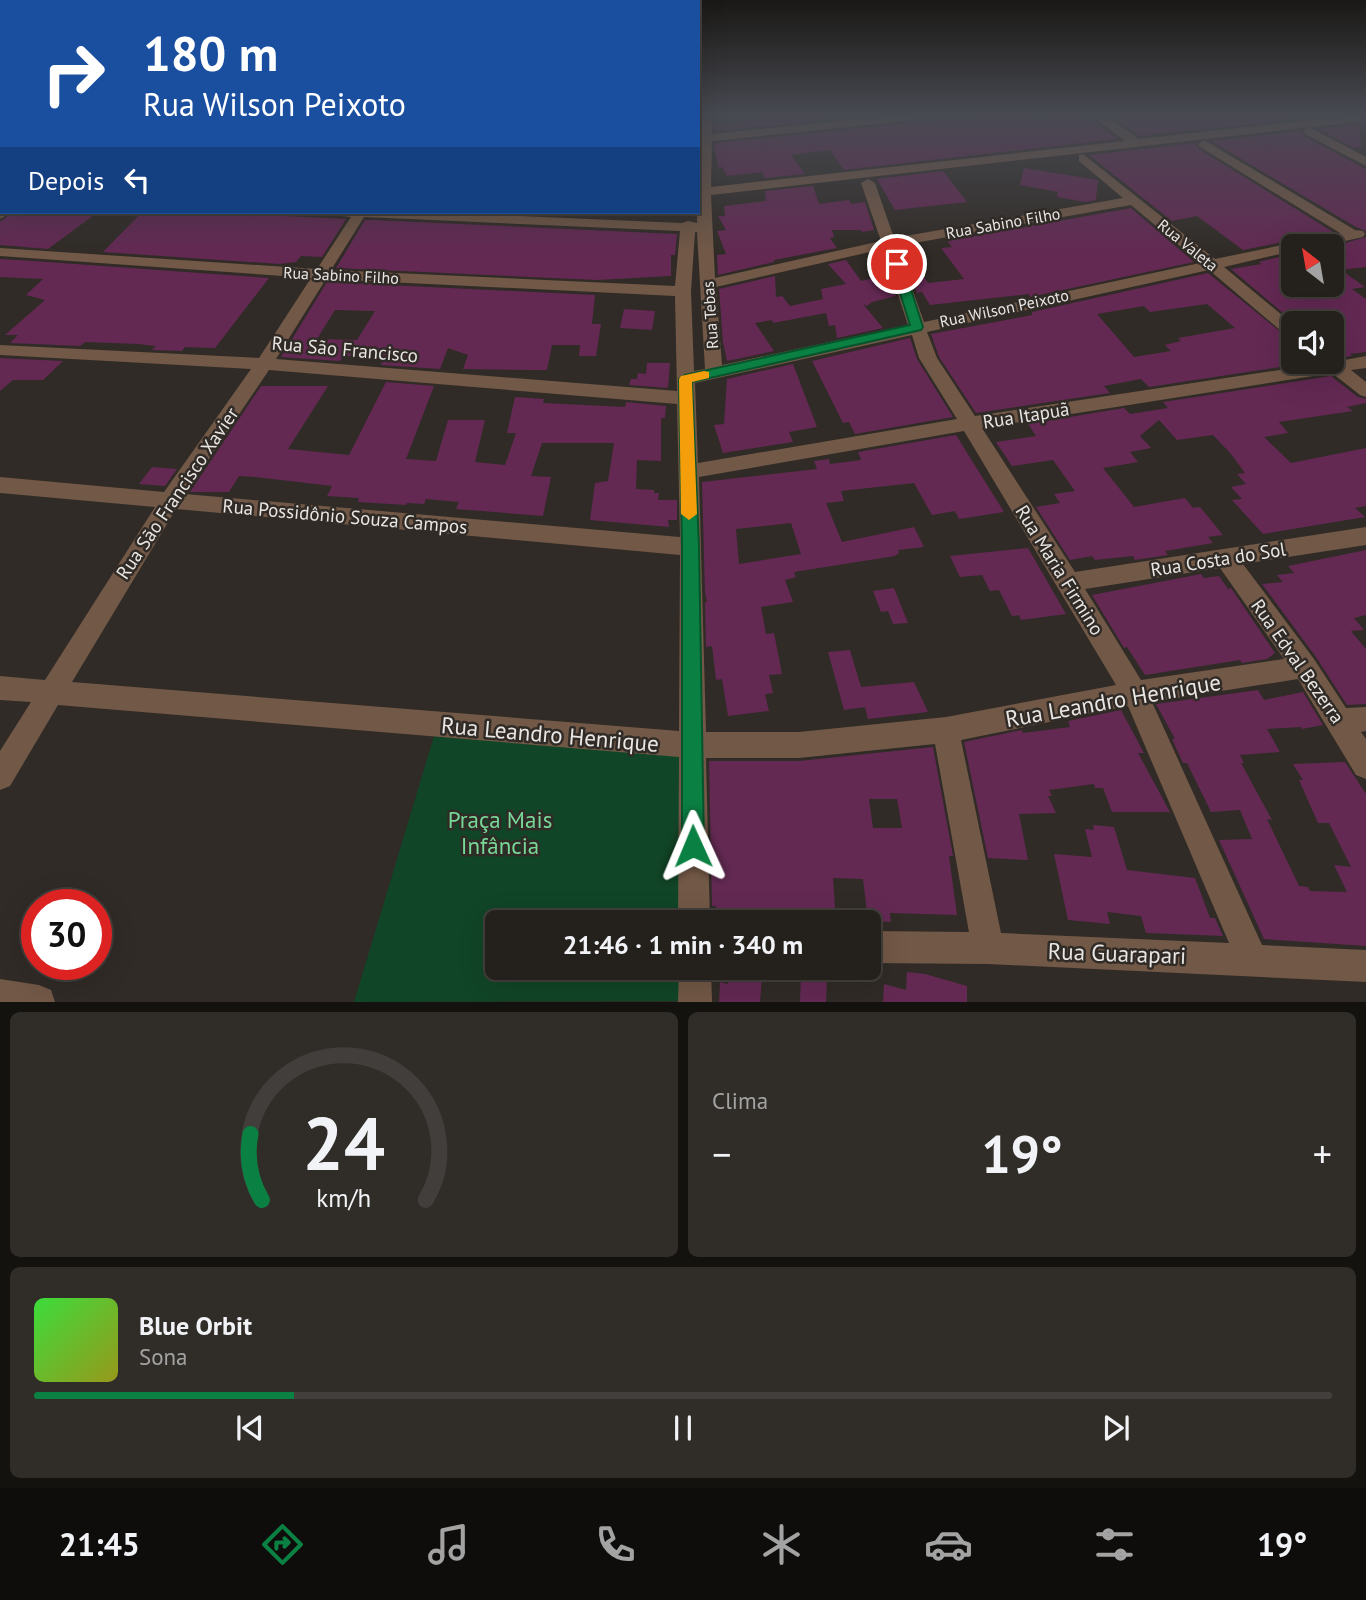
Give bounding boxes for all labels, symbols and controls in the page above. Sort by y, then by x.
text: 180 m [143,21,278,85]
icon: right [28,28,119,119]
text: Rua Wilson Peixoto [143,83,406,125]
icon: left [118,161,156,199]
text: Depois [28,164,104,197]
street label: Rua Sabino Filho [944,203,1062,243]
street label: Rua Valeta [1154,215,1222,275]
pin [867,234,927,294]
north arrow [1281,234,1344,298]
map controls [1281,234,1344,374]
icon: arrive [878,245,916,283]
street label: Rua Sabino Filho [283,262,399,288]
street label: Rua Tebas [698,280,722,350]
street label: Rua Wilson Peixoto [938,285,1070,331]
button: sound [1281,311,1344,374]
street label: Rua São Francisco [271,331,419,367]
street label: Rua Itapuã [981,396,1071,434]
street label: Rua São Francisco Xavier [111,402,244,584]
street label: Rua Possidônio Souza Campos [222,493,468,539]
street label: Rua Maria Firmino [1010,501,1110,639]
street label: Rua Costa do Sol [1149,536,1288,582]
street label: Rua Edval Bezerra [1246,594,1350,728]
street label: Rua Leandro Henrique [1003,667,1223,733]
street label: Rua Leandro Henrique [440,710,660,758]
park label: Praça Mais Infância [448,805,552,860]
position arrow [656,809,730,883]
speed limit sign: 30 [21,889,112,980]
text: 21:46 · 1 min · 340 m [563,928,803,961]
street label: Rua Guarapari [1047,936,1187,970]
text: Clima [712,1086,768,1115]
text: 24 [303,1097,385,1191]
text: 19° [981,1120,1063,1187]
text: − [712,1129,731,1178]
text: + [1313,1129,1332,1178]
text: km/h [317,1182,371,1214]
text: Blue Orbit [139,1309,252,1342]
text: Sona [139,1342,188,1371]
icon: previous [231,1409,269,1447]
icon: pause [664,1409,702,1447]
icon: next [1097,1409,1135,1447]
icon: directions [258,1520,307,1569]
icon: music [424,1520,473,1569]
icon: phone [591,1520,640,1569]
icon: climate [757,1520,806,1569]
icon: car [924,1520,973,1569]
icon: filters [1090,1520,1139,1569]
text: 21:45 [59,1523,140,1565]
text: 19° [1257,1523,1307,1565]

